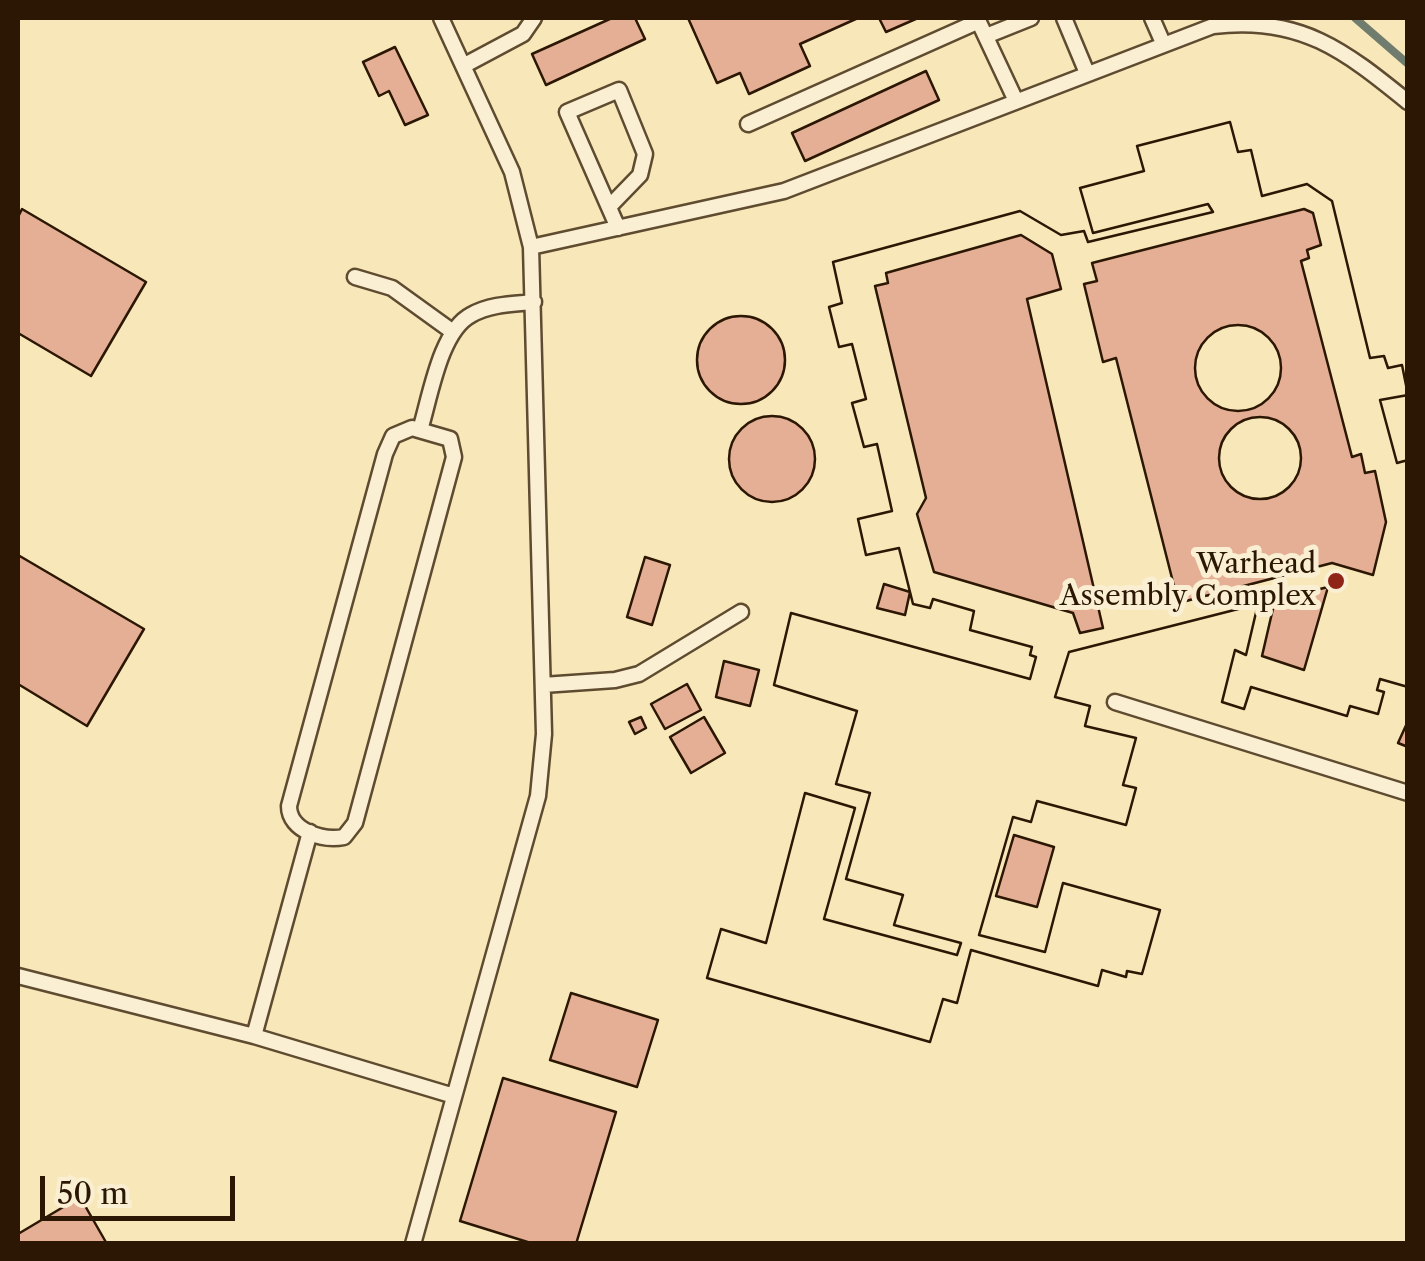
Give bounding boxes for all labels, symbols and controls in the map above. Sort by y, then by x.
place label: Warhead Assembly Complex [1060,548,1316,614]
marker: Warhead Assembly Complex [1325,570,1347,592]
scale bar [45,1156,240,1218]
text: 50 m [57,1175,128,1212]

